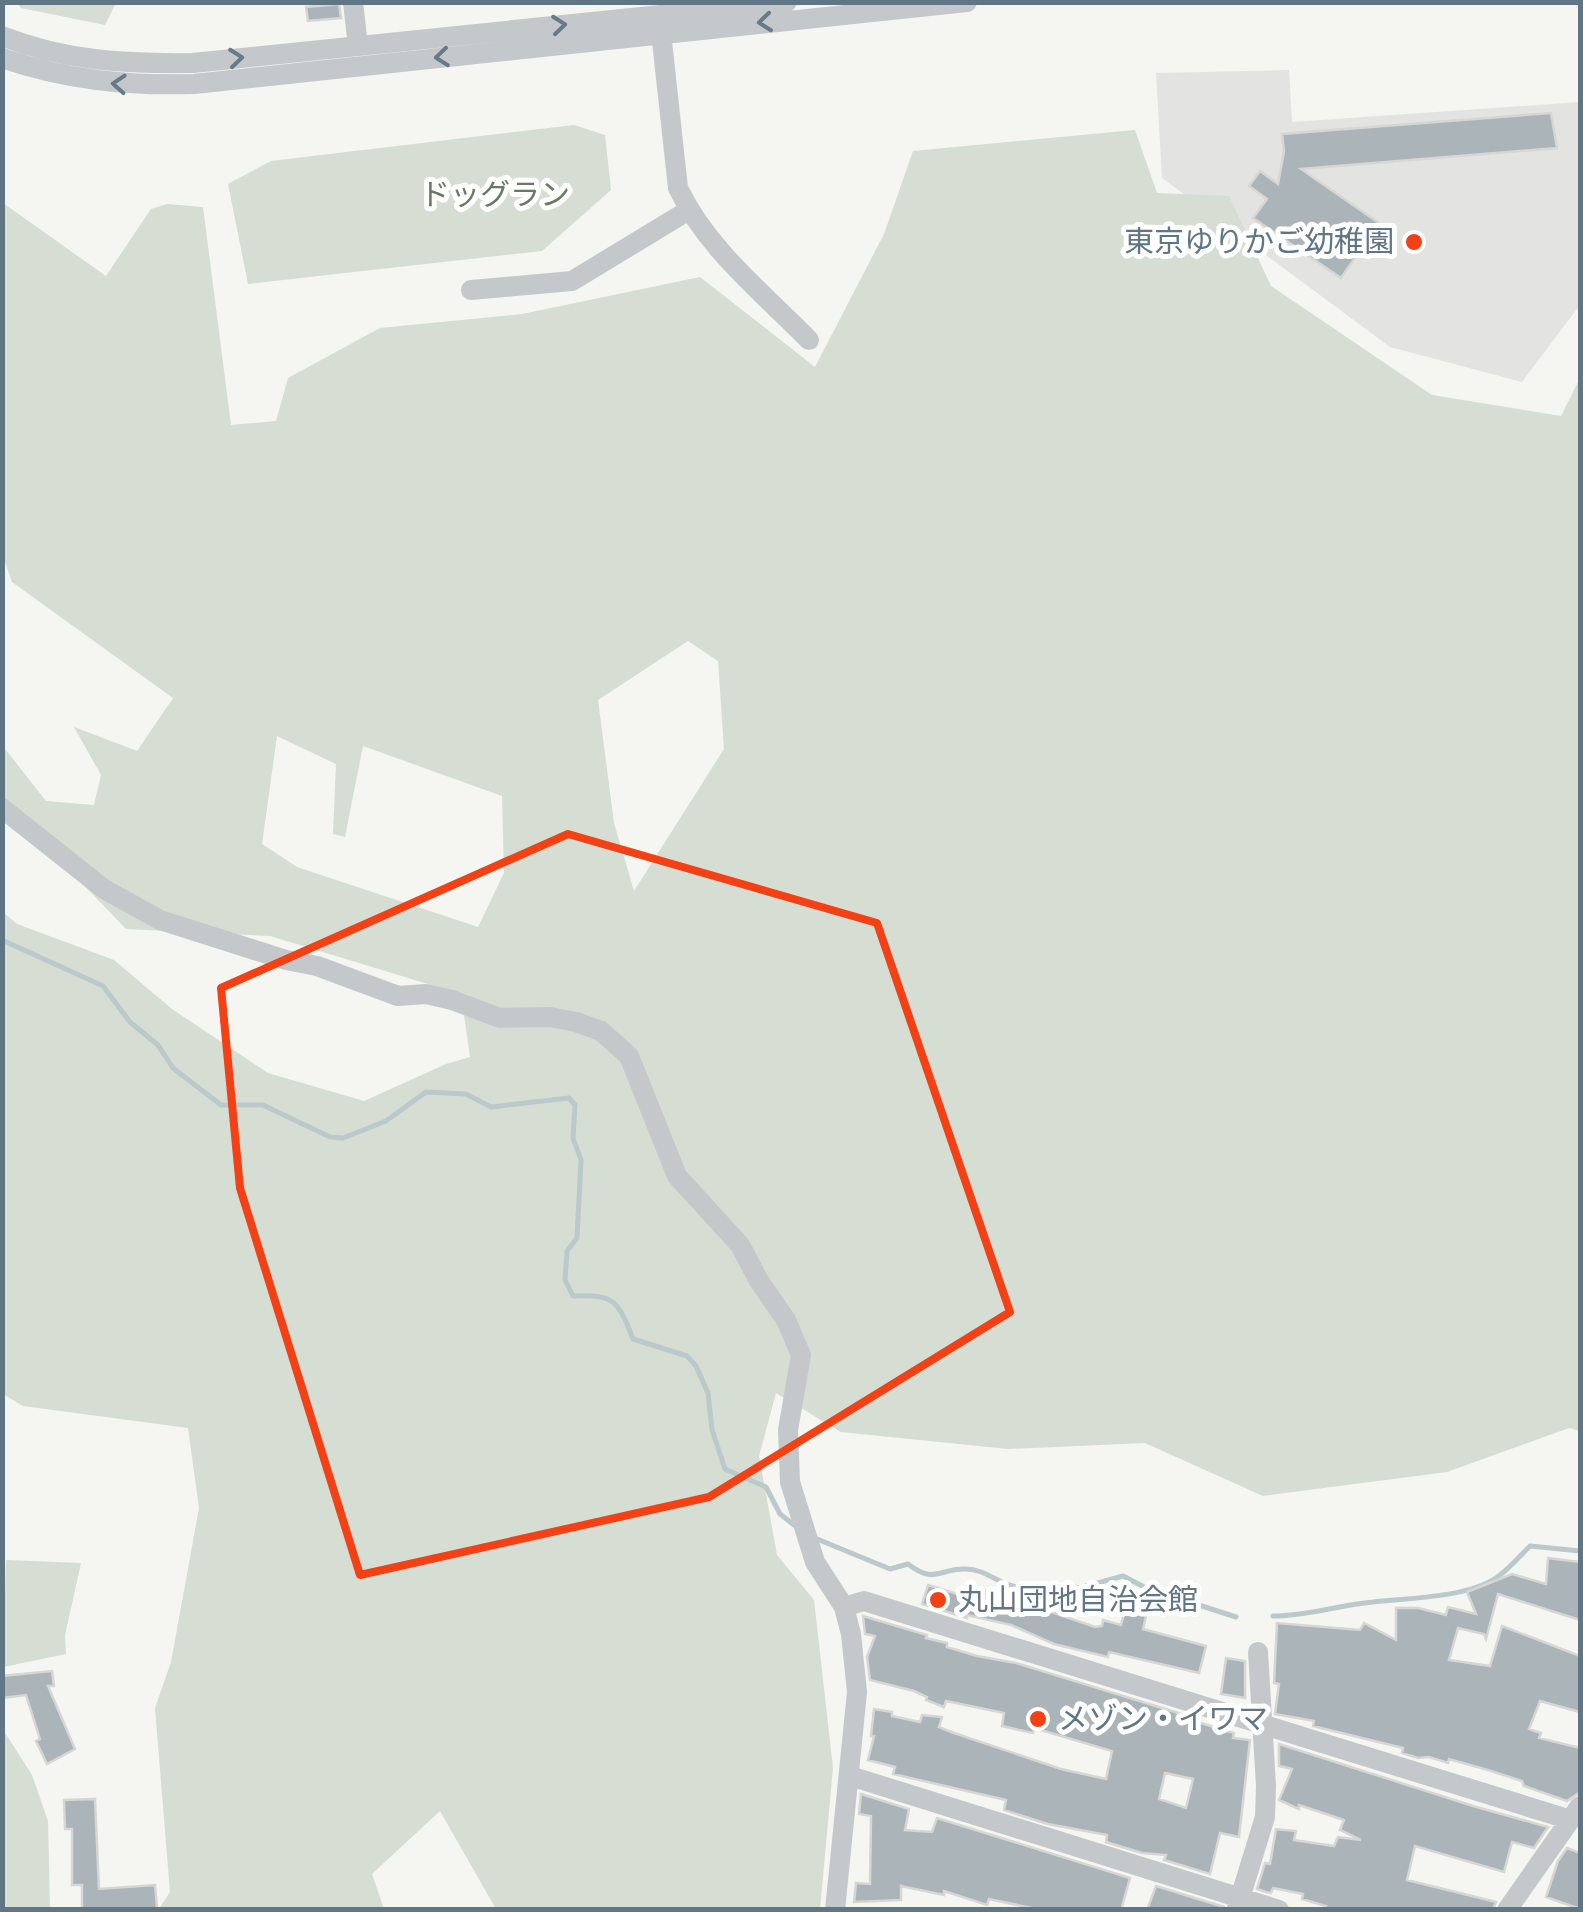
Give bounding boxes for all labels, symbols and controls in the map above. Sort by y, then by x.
one-way arrow [757,11,773,33]
one-way arrow [552,15,568,36]
one-way arrow [434,46,450,67]
one-way arrow [228,48,244,69]
one-way arrow [110,73,126,95]
park label: ドッグラン [420,178,570,211]
place label: 東京ゆりかご幼稚園 [1124,225,1394,258]
marker: 東京ゆりかご幼稚園 [1403,231,1425,253]
place label: 丸山団地自治会館 [958,1583,1198,1616]
marker: 丸山団地自治会館 [927,1589,949,1611]
place label: メゾン・イワマ [1058,1702,1268,1735]
marker: メゾン・イワマ [1027,1708,1049,1730]

